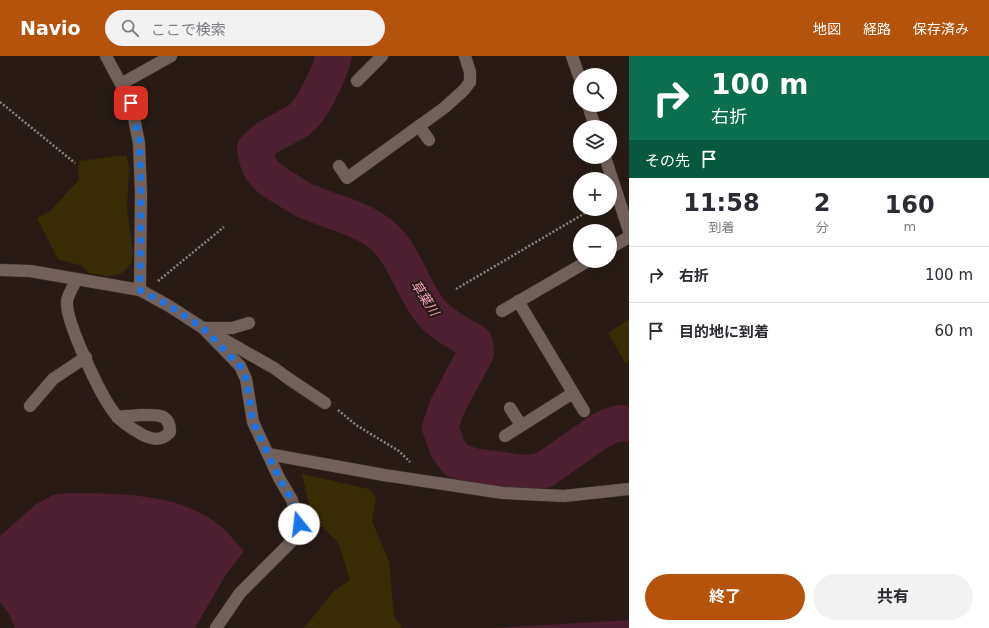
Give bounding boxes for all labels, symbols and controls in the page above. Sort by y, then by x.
search box [105,10,385,46]
text: Navio [20,17,81,39]
icon: search [119,17,141,39]
text: ここで検索 [151,21,226,39]
text: 地図 [813,21,841,37]
text: 経路 [863,21,891,37]
text: 保存済み [913,21,969,37]
map controls [573,68,617,268]
button: search [573,68,617,112]
text: 100 m [711,68,808,101]
icon: right [645,72,697,124]
pin [114,86,148,120]
icon: arrive [120,92,142,114]
text: 右折 [711,106,747,127]
button: layers [573,120,617,164]
icon: arrive [698,148,720,170]
text: その先 [645,152,690,170]
button: + [573,172,617,216]
text: 11:58 [683,189,760,217]
text: 2 [814,189,830,217]
text: 160 [885,191,935,219]
text: m [903,219,916,234]
text: 到着 [708,220,734,235]
text: 分 [816,220,829,235]
button: − [573,224,617,268]
icon: right [645,264,667,286]
text: 100 m [925,266,973,284]
text: 右折 [679,267,709,285]
water label: 草葉川 [408,278,443,320]
icon: arrive [645,320,667,342]
text: 60 m [935,322,973,340]
text: 目的地に到着 [679,323,769,341]
position arrow [278,503,320,545]
button: 終了 [645,574,805,620]
button: 共有 [813,574,973,620]

